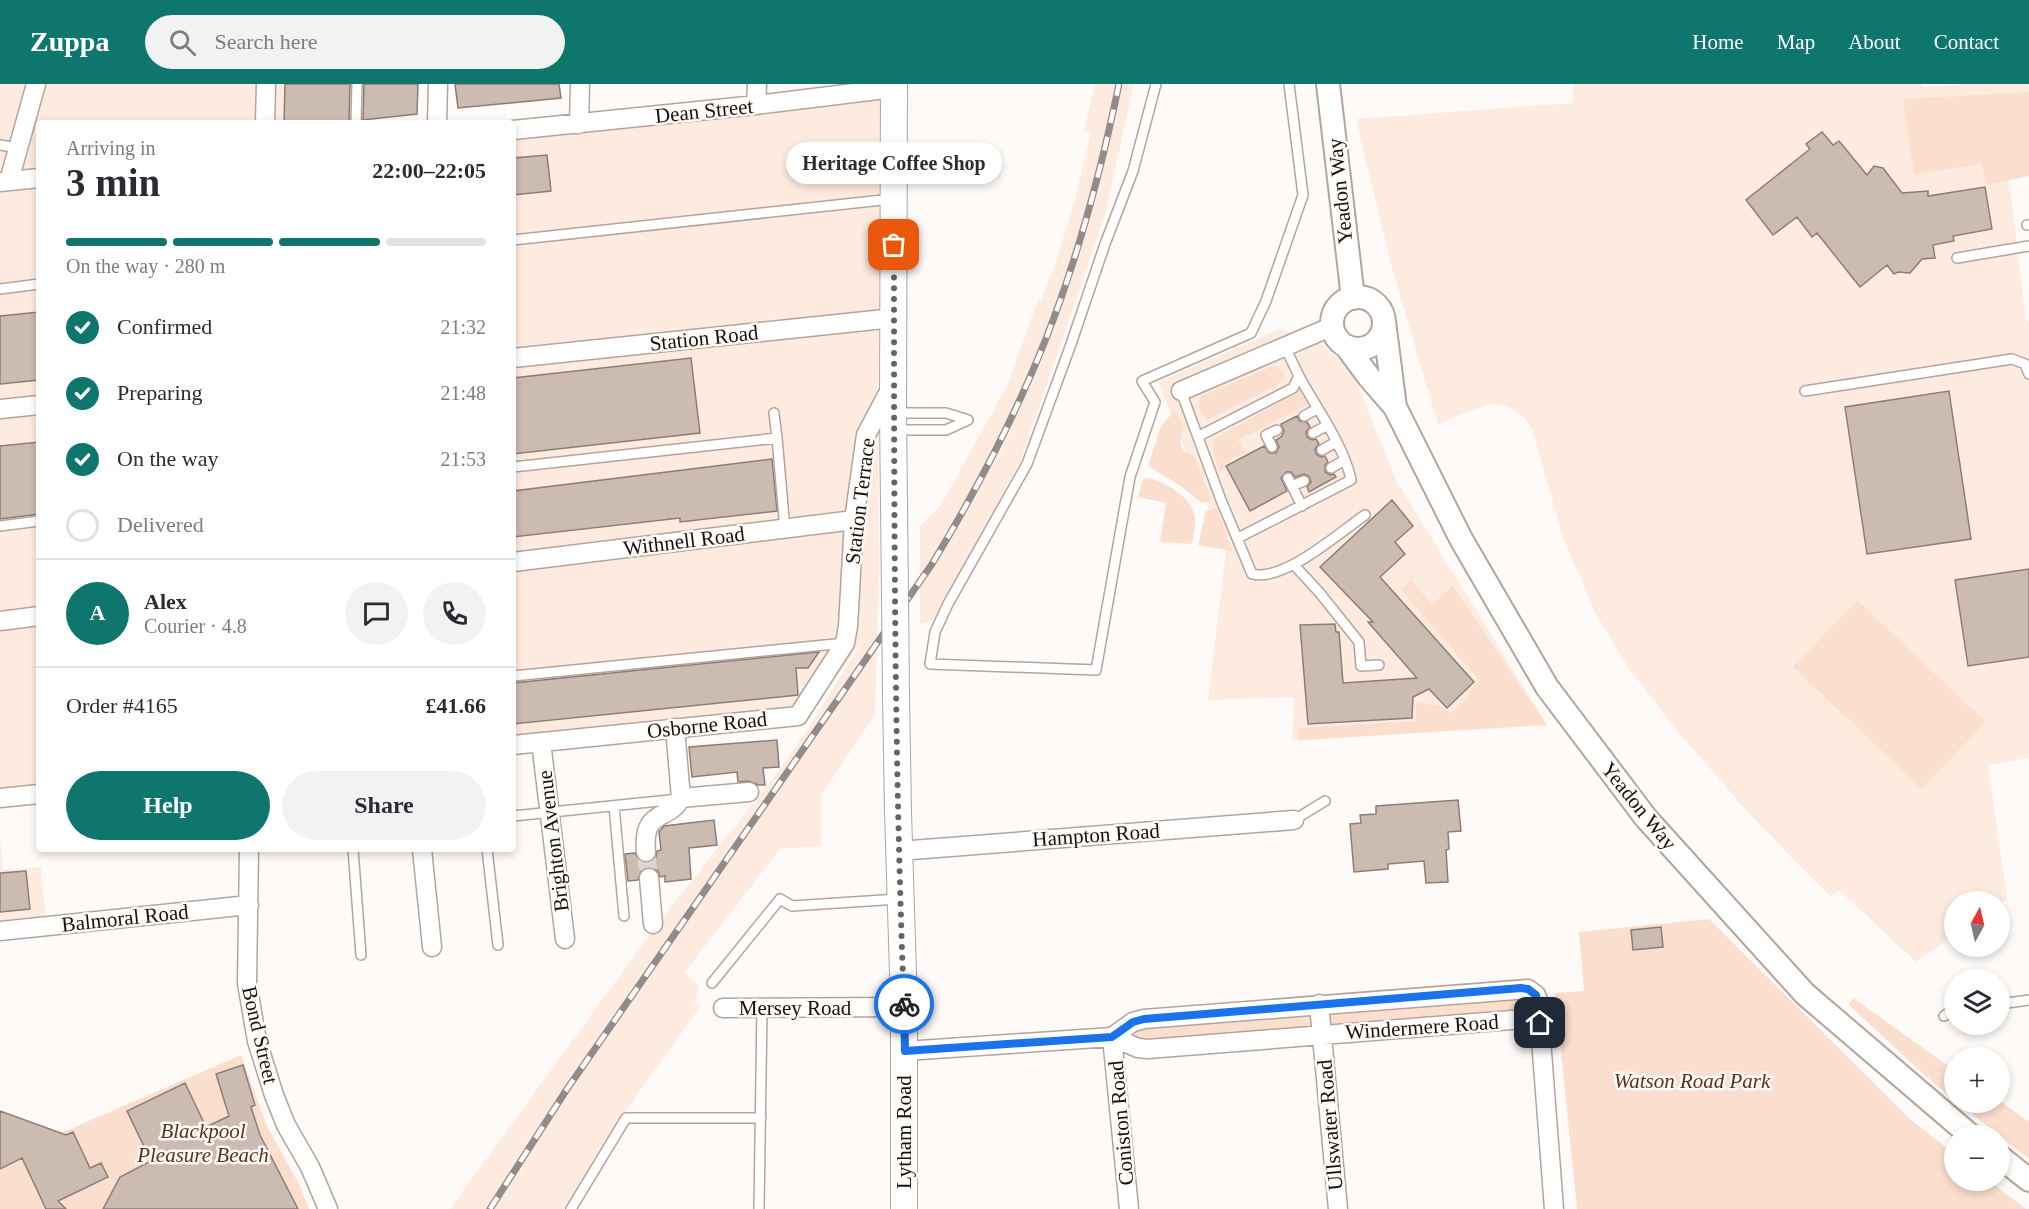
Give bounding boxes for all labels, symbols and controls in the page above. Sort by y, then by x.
search box [145,15,565,69]
text: Zuppa [30,26,109,57]
icon: search [166,26,199,59]
text: Search here [214,29,318,54]
text: Home [1692,30,1744,54]
text: Map [1777,30,1815,54]
text: About [1848,30,1901,54]
text: Contact [1934,30,1999,54]
street label: Dean Street [654,94,754,128]
text: Arriving in [66,137,155,159]
street label: Yeadon Way [1322,137,1357,245]
callout: Heritage Coffee Shop [786,143,1002,185]
text: Heritage Coffee Shop [802,152,986,174]
text: 22:00–22:05 [372,158,486,183]
text: 3 min [66,161,160,204]
pin [868,219,919,270]
icon: bag [877,228,910,261]
text: On the way · 280 m [66,255,225,277]
icon: check [66,311,99,344]
text: Confirmed [117,314,212,339]
text: 21:32 [440,316,486,338]
street label: Station Road [648,320,760,356]
icon: check [66,377,99,410]
text: Preparing [117,380,203,405]
text: 21:48 [440,382,486,404]
street label: Station Terrace [840,437,880,565]
icon: check [66,443,99,476]
text: On the way [117,446,218,471]
text: 21:53 [440,448,486,470]
text: Delivered [117,512,204,537]
street label: Withnell Road [622,522,747,560]
button: chat [345,582,408,645]
button: phone [423,582,486,645]
text: Alex [144,589,187,614]
text: A [90,600,105,625]
text: Courier · 4.8 [144,615,247,637]
text: Order #4165 [66,693,178,718]
text: £41.66 [426,693,486,718]
street label: Osborne Road [646,707,769,743]
street label: Yeadon Way [1596,757,1682,855]
street label: Brighton Avenue [532,769,574,913]
button: Help [66,771,270,840]
button: Share [282,771,486,840]
street label: Hampton Road [1031,819,1161,851]
north arrow [1944,891,2010,957]
map controls [1944,891,2010,1191]
street label: Balmoral Road [60,899,190,937]
button: layers [1944,969,2010,1035]
courier [874,974,934,1034]
street label: Bond Street [237,984,283,1086]
icon: bike [888,988,921,1021]
street label: Mersey Road [739,996,852,1020]
pin [1514,997,1565,1048]
icon: home [1523,1006,1556,1039]
street label: Windermere Road [1345,1010,1500,1044]
button: + [1944,1047,2010,1113]
street label: Ullswater Road [1312,1058,1348,1191]
street label: Coniston Road [1104,1059,1138,1187]
park label: Watson Road Park [1614,1069,1771,1093]
street label: Lytham Road [892,1075,916,1189]
park label: Blackpool Pleasure Beach [136,1119,269,1167]
button: − [1944,1125,2010,1191]

